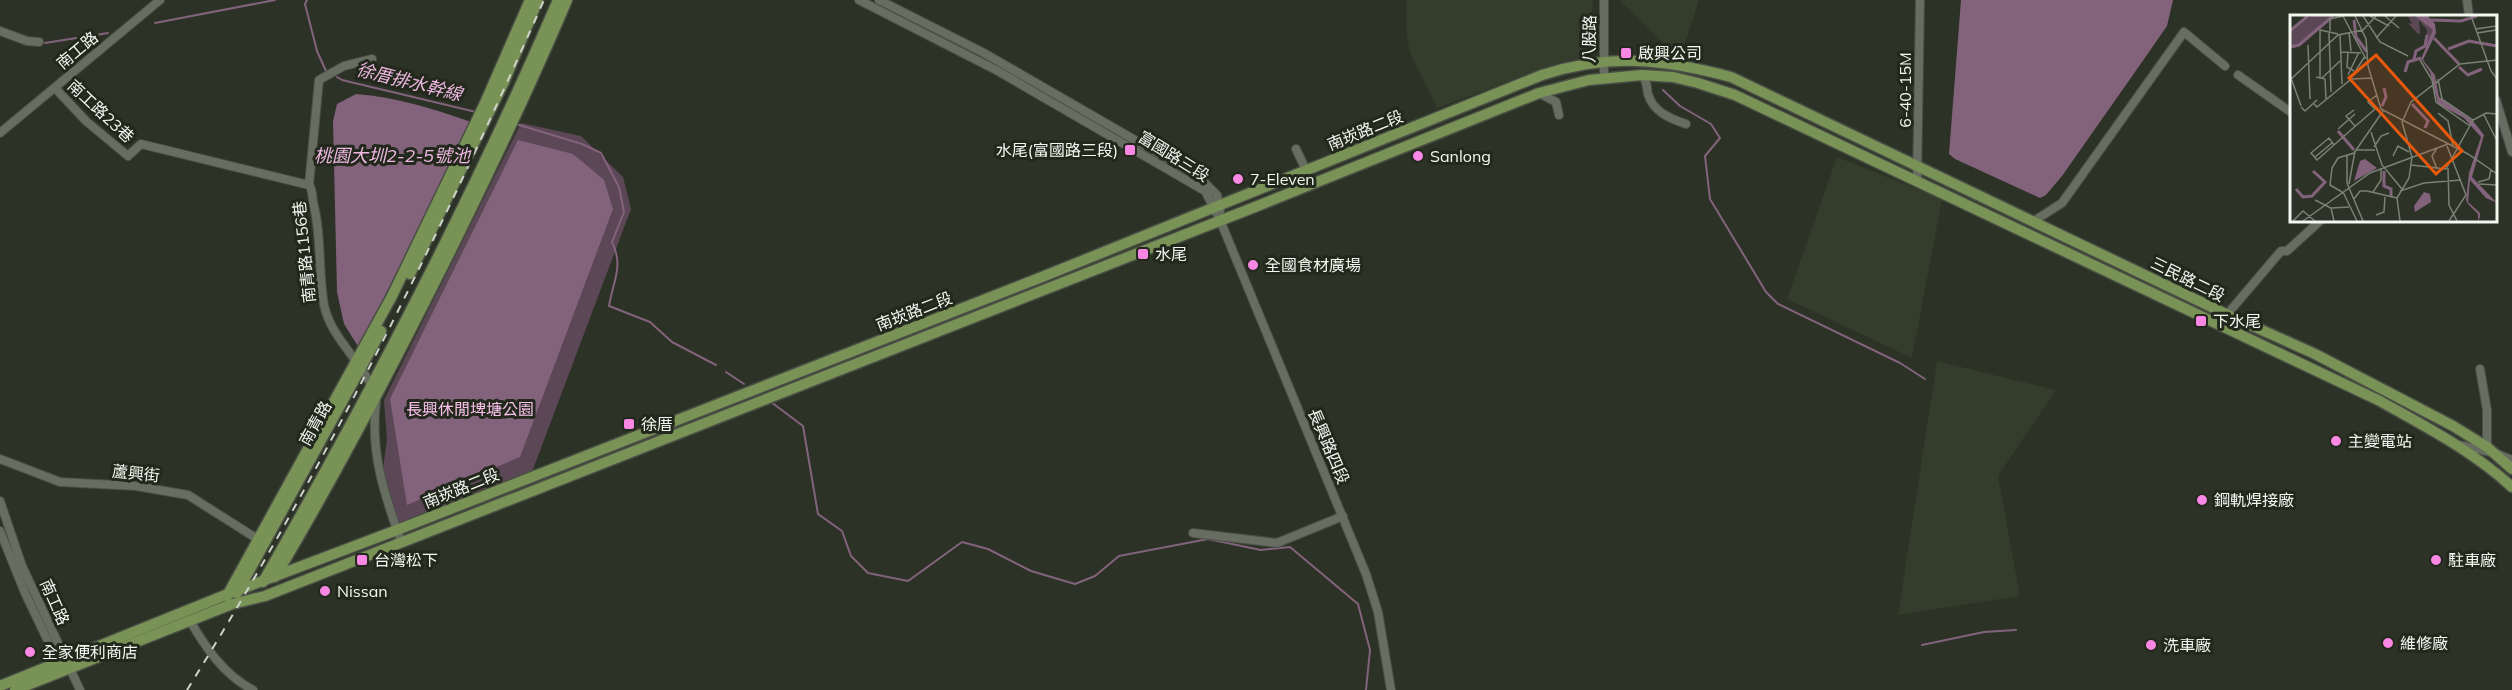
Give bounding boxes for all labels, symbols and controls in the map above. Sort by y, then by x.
street label: 八股路 [1579,15,1599,63]
inset map [2290,15,2497,222]
street label: 南工路 [52,27,102,73]
place label: 啟興公司 [1638,43,1702,63]
marker: 啟興公司 [1619,46,1633,60]
street label: 6-40-15M [1895,52,1915,128]
water label: 徐厝排水幹線 [354,57,466,106]
street label: 南工路23巷 [64,75,138,147]
street label: 南崁路二段 [1324,106,1406,154]
street label: 富國路三段 [1135,126,1213,186]
place label: 水尾(富國路三段) [996,140,1118,160]
marker: 水尾(富國路三段) [1123,143,1137,157]
water label: 桃園大圳2-2-5號池 [314,144,472,167]
place label: Sanlong [1430,146,1491,166]
marker: Sanlong [1411,149,1425,163]
place label: 7-Eleven [1250,169,1315,189]
marker: 7-Eleven [1231,172,1245,186]
street label: 南青路1156巷 [289,200,319,304]
place label: 水尾 [1155,244,1187,264]
marker: 水尾 [1136,247,1150,261]
street label: 三民路二段 [2148,252,2228,306]
place label: 全國食材廣場 [1265,255,1361,275]
marker: 全國食材廣場 [1246,258,1260,272]
street label: 南崁路二段 [873,287,955,335]
place label: 下水尾 [2213,311,2261,331]
marker: 下水尾 [2194,314,2208,328]
street label: 南青路 [295,397,335,449]
park label: 長興休閒埤塘公園 [406,399,534,419]
street label: 長興路四段 [1304,405,1354,487]
place label: 徐厝 [641,414,673,434]
marker: 徐厝 [622,417,636,431]
place label: 主變電站 [2348,431,2412,451]
marker: 主變電站 [2329,434,2343,448]
street label: 蘆興街 [111,461,161,485]
street label: 南崁路二段 [420,464,502,512]
place label: 鋼軌焊接廠 [2214,490,2294,510]
marker: 鋼軌焊接廠 [2195,493,2209,507]
place label: 台灣松下 [374,550,438,570]
place label: 駐車廠 [2448,550,2496,570]
marker: 台灣松下 [355,553,369,567]
marker: 駐車廠 [2429,553,2443,567]
street label: 南工路 [36,576,74,628]
place label: Nissan [337,581,388,601]
marker: Nissan [318,584,332,598]
place label: 維修廠 [2400,633,2448,653]
place label: 洗車廠 [2163,635,2211,655]
marker: 維修廠 [2381,636,2395,650]
marker: 洗車廠 [2144,638,2158,652]
place label: 全家便利商店 [42,642,138,662]
marker: 全家便利商店 [23,645,37,659]

